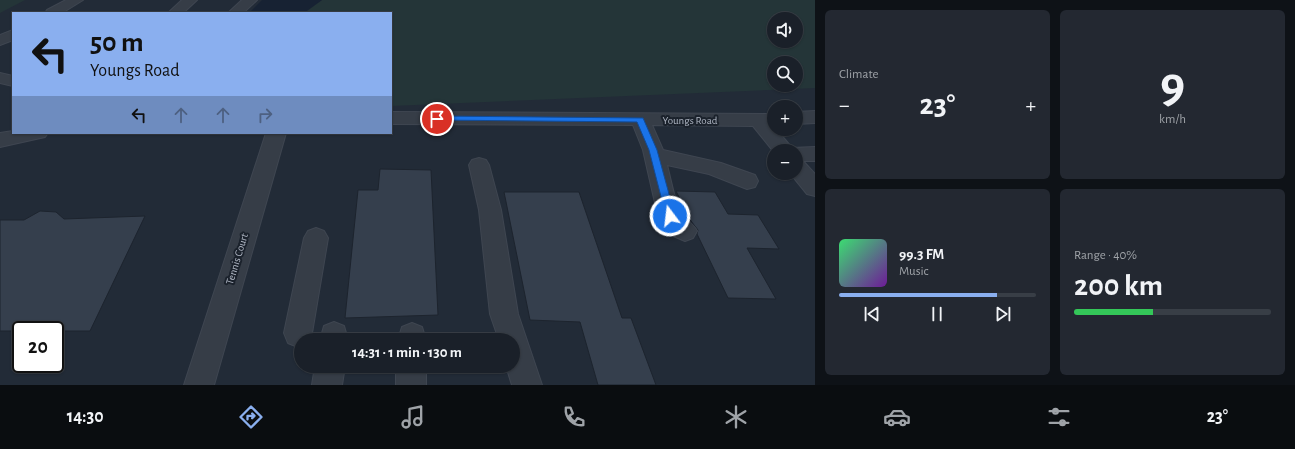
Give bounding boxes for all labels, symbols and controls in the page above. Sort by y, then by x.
map controls [767,12,803,180]
button: sound [767,12,803,48]
icon: left [24,28,76,80]
text: 50 m [90,29,144,57]
button: search [767,56,803,92]
text: 9 [1160,60,1185,112]
text: Youngs Road [90,62,180,80]
text: Climate [839,68,878,81]
text: 23° [920,90,955,120]
text: − [839,94,850,116]
text: + [1025,94,1036,116]
button: + [767,100,803,136]
pin [420,102,454,136]
icon: left [128,104,150,126]
icon: ahead [170,104,192,126]
icon: ahead [212,104,234,126]
icon: right [254,104,276,126]
icon: arrive [426,108,448,130]
text: km/h [1159,113,1186,126]
street label: Youngs Road [663,115,718,126]
button: − [767,144,803,180]
position arrow [649,195,691,237]
street label: Tennis Court [224,232,250,286]
text: 99.3 FM [899,247,944,262]
text: Range · 40% [1074,249,1137,262]
text: Music [899,265,929,278]
text: 200 km [1074,271,1163,301]
icon: previous [861,303,883,325]
icon: pause [926,303,948,325]
icon: next [992,303,1014,325]
speed limit sign: 20 [12,321,64,373]
text: 14:31 · 1 min · 130 m [352,345,462,360]
icon: directions [237,403,265,431]
icon: music [399,403,427,431]
icon: phone [560,403,588,431]
icon: climate [722,403,750,431]
icon: car [883,403,911,431]
icon: filters [1045,403,1073,431]
text: 14:30 [67,408,104,426]
text: 23° [1207,408,1228,426]

